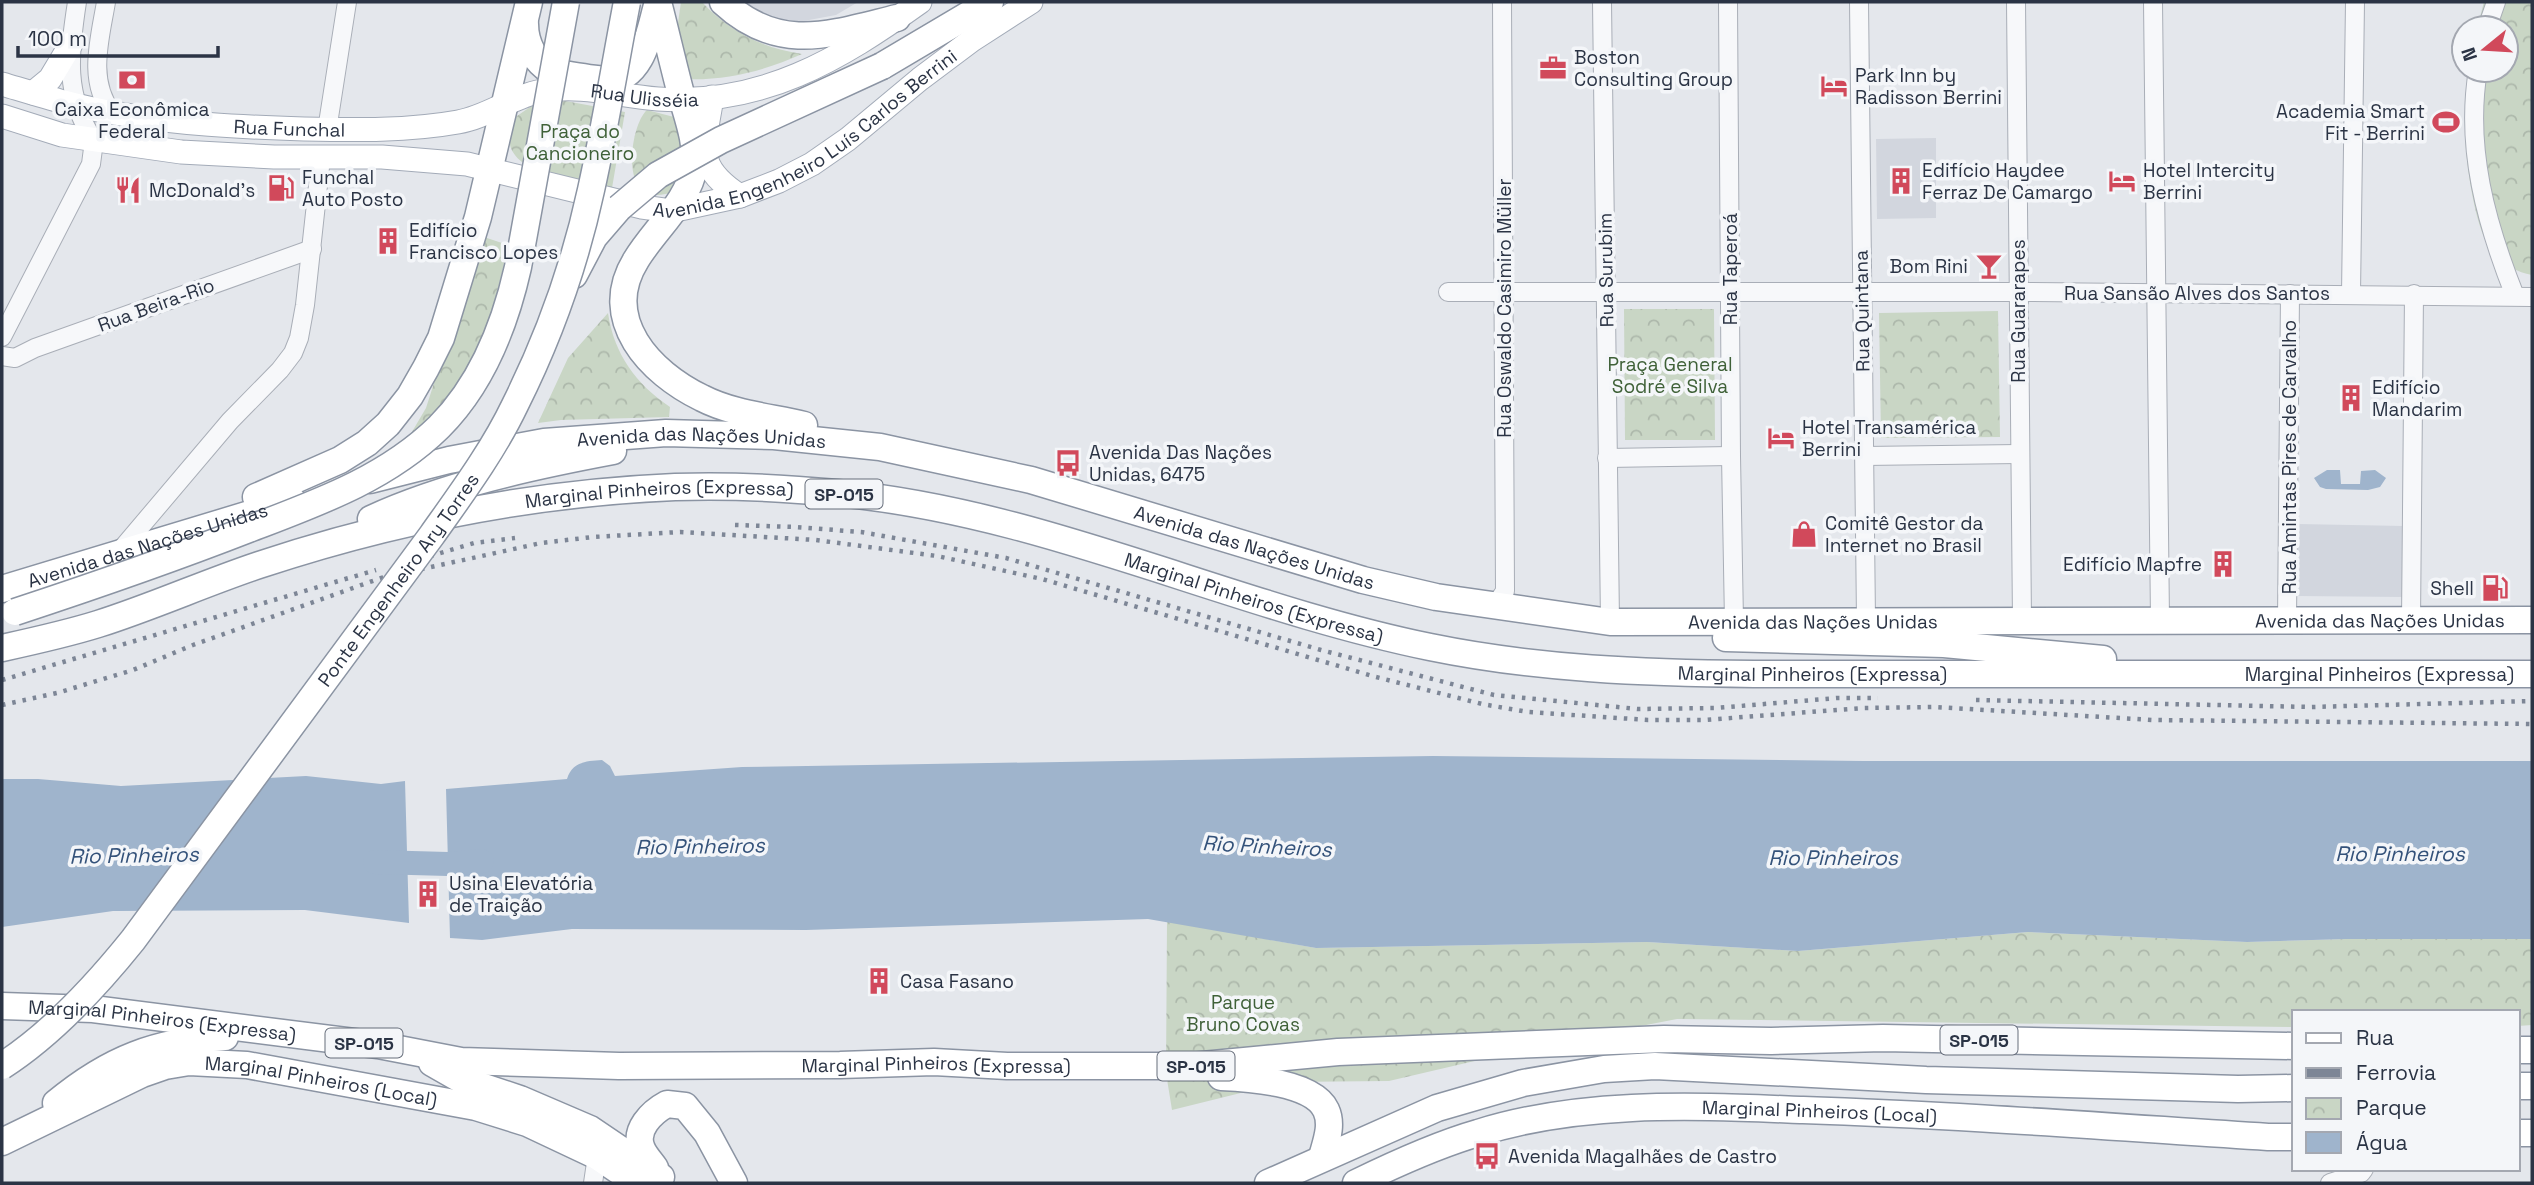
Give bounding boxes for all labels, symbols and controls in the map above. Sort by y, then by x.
scale bar [18,14,217,58]
north arrow [2450,14,2520,84]
text: 100 m [28,25,87,52]
street label: Avenida Engenheiro Luís Carlos Berrini [651,43,962,224]
text: N [2455,44,2483,64]
place label: Boston Consulting Group [1574,45,1733,92]
office icon: Boston Consulting Group [1538,53,1568,83]
place label: Park Inn by Radisson Berrini [1855,63,2002,110]
bank icon: Caixa Econômica Federal [117,65,147,95]
hotel icon: Park Inn by Radisson Berrini [1819,71,1849,101]
street label: Rua Ulisséia [589,78,699,112]
place label: Caixa Econômica Federal [54,97,210,144]
place label: Academia Smart Fit - Berrini [2276,99,2425,146]
sports icon: Academia Smart Fit - Berrini [2431,107,2461,137]
street label: Rua Funchal [233,114,345,142]
park label: Praça do Cancioneiro [526,119,634,166]
place label: Edifício Haydee Ferraz De Camargo [1922,158,2093,205]
place label: Hotel Intercity Berrini [2143,158,2275,205]
place label: Funchal Auto Posto [302,165,403,212]
building icon: Edifício Haydee Ferraz De Camargo [1886,166,1916,196]
hotel icon: Hotel Intercity Berrini [2107,166,2137,196]
fuel station icon: Funchal Auto Posto [266,173,296,203]
restaurant icon: McDonald's [113,175,143,205]
place label: McDonald's [149,178,255,203]
street label: Rua Oswaldo Casimiro Müller [1492,178,1517,438]
street label: Rua Surubim [1593,212,1619,328]
street label: Rua Taperoá [1718,213,1743,325]
place label: Edifício Francisco Lopes [409,218,558,265]
building icon: Edifício Francisco Lopes [373,226,403,256]
street label: Rua Guararapes [2006,239,2031,383]
street label: Rua Quintana [1848,250,1876,372]
bar icon: Bom Rini [1974,251,2004,281]
place label: Bom Rini [1890,254,1968,279]
street label: Rua Beira-Rio [94,272,218,338]
street label: Rua Sansão Alves dos Santos [2064,281,2330,306]
street label: Rua Amintas Pires de Carvalho [2277,320,2302,594]
park label: Praça General Sodré e Silva [1607,352,1733,399]
place label: Edifício Mandarim [2372,375,2462,422]
building icon: Edifício Mandarim [2336,383,2366,413]
place label: Hotel Transamérica Berrini [1802,415,1976,462]
street label: Avenida das Nações Unidas [576,421,827,454]
hotel icon: Hotel Transamérica Berrini [1766,423,1796,453]
place label: Avenida Das Nações Unidas, 6475 [1089,440,1272,487]
bus stop icon: Avenida Das Nações Unidas, 6475 [1053,448,1083,478]
street label: Ponte Engenheiro Ary Torres [312,468,484,691]
street label: Marginal Pinheiros (Expressa) [523,474,794,514]
road number: SP-015 [806,480,882,508]
street label: Avenida das Nações Unidas [24,497,271,593]
street label: Avenida das Nações Unidas [1131,499,1377,595]
place label: Comitê Gestor da Internet no Brasil [1825,511,1983,558]
shop icon: Comitê Gestor da Internet no Brasil [1789,519,1819,549]
street label: Marginal Pinheiros (Expressa) [1121,546,1386,649]
building icon: Edifício Mapfre [2208,549,2238,579]
place label: Edifício Mapfre [2063,552,2202,577]
fuel station icon: Shell [2480,573,2510,603]
place label: Shell [2430,576,2474,601]
street label: Avenida das Nações Unidas [2255,608,2505,633]
street label: Avenida das Nações Unidas [1688,609,1938,634]
street label: Marginal Pinheiros (Expressa) [1677,660,1947,687]
street label: Marginal Pinheiros (Expressa) [2245,662,2514,687]
water label: Rio Pinheiros [1202,829,1333,863]
water label: Rio Pinheiros [635,831,766,861]
water label: Rio Pinheiros [69,840,200,870]
water label: Rio Pinheiros [2335,840,2466,867]
water label: Rio Pinheiros [1768,844,1899,871]
place label: Usina Elevatória de Traição [449,871,593,918]
building icon: Usina Elevatória de Traição [413,879,443,909]
building icon: Casa Fasano [864,966,894,996]
place label: Casa Fasano [900,969,1014,994]
park label: Parque Bruno Covas [1186,990,1300,1037]
street label: Marginal Pinheiros (Expressa) [28,994,298,1047]
legend [2292,1010,2520,1171]
text: Rua [2356,1024,2394,1051]
road number: SP-015 [1940,1026,2018,1055]
road number: SP-015 [326,1028,402,1058]
street label: Marginal Pinheiros (Expressa) [801,1049,1071,1079]
street label: Marginal Pinheiros (Local) [204,1050,439,1112]
road number: SP-015 [1158,1051,1234,1080]
text: Ferrovia [2356,1059,2436,1086]
street label: Marginal Pinheiros (Local) [1702,1094,1938,1128]
text: Parque [2356,1094,2427,1121]
text: Água [2356,1129,2408,1156]
bus stop icon: Avenida Magalhães de Castro [1472,1141,1502,1171]
place label: Avenida Magalhães de Castro [1508,1144,1777,1169]

